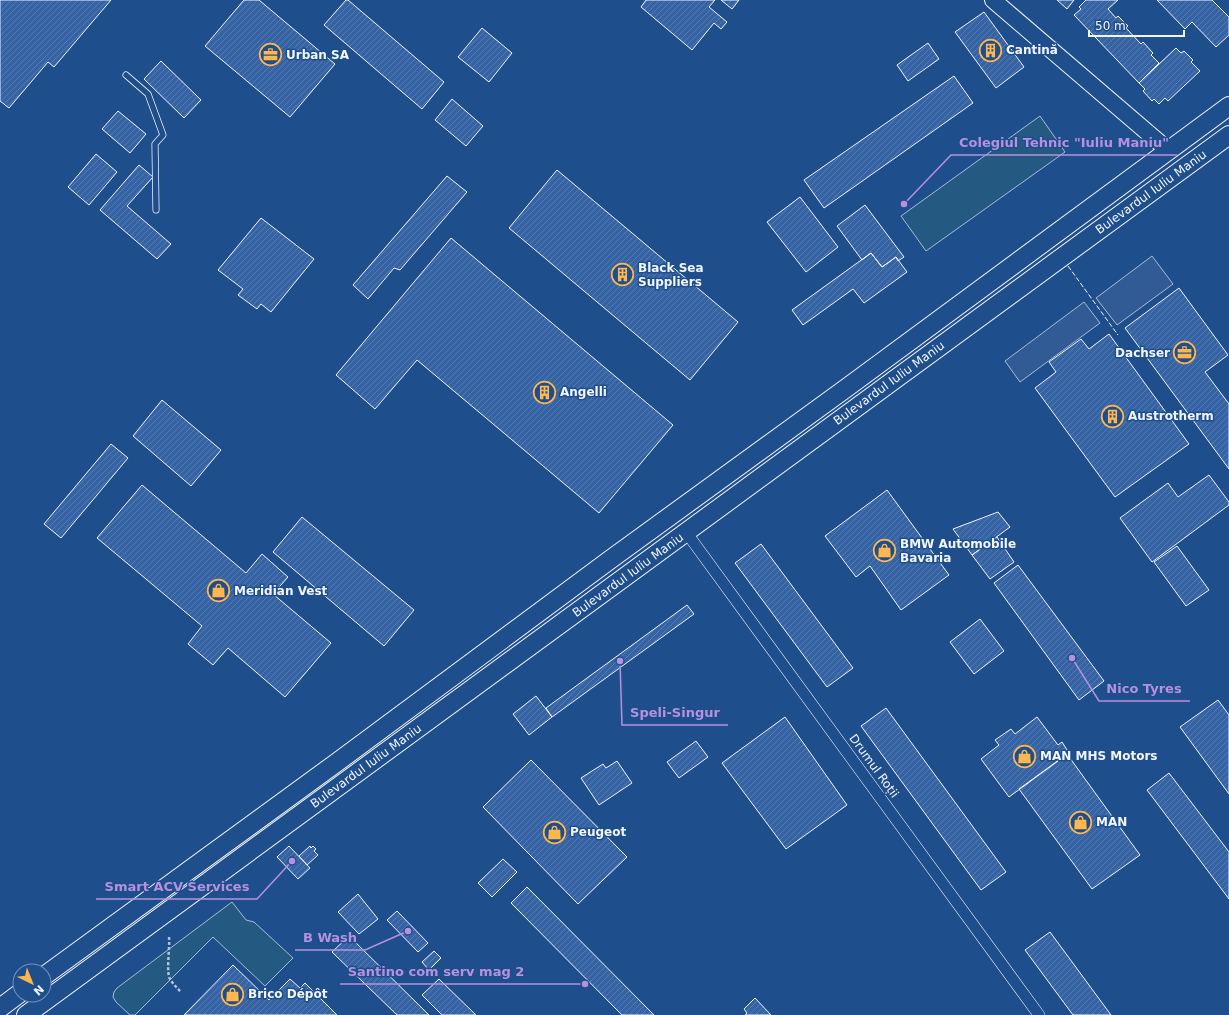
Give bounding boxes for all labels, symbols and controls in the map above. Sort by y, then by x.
scale bar [1089,12,1184,38]
text: 50 m [1095,19,1126,33]
building icon: Cantină [977,37,1003,63]
office icon: Urban SA [257,42,283,68]
place label: Cantină [1006,43,1058,57]
place label: Urban SA [286,48,350,62]
callout: Colegiul Tehnic "Iuliu Maniu" [951,130,1177,155]
text: Colegiul Tehnic "Iuliu Maniu" [959,135,1169,150]
street label: Bulevardul Iuliu Maniu [1093,147,1209,237]
place label: Black Sea Suppliers [638,261,704,289]
building icon: Black Sea Suppliers [610,262,636,288]
street label: Bulevardul Iuliu Maniu [831,338,947,428]
office icon: Dachser [1172,340,1198,366]
place label: Dachser [1115,346,1170,360]
building icon: Angelli [532,379,558,405]
place label: Angelli [560,385,607,399]
building icon: Austrotherm [1099,403,1125,429]
place label: Austrotherm [1128,409,1214,423]
street label: Bulevardul Iuliu Maniu [570,530,686,620]
place label: BMW Automobile Bavaria [900,537,1016,565]
shop icon: BMW Automobile Bavaria [871,538,897,564]
shop icon: Meridian Vest [205,578,231,604]
place label: Meridian Vest [234,584,328,598]
callout: Nico Tyres [1099,676,1190,701]
text: Nico Tyres [1106,681,1182,696]
callout: Speli-Singur [622,700,728,725]
text: Speli-Singur [630,705,721,720]
street label: Bulevardul Iuliu Maniu [308,721,424,811]
street label: Drumul Roții [846,732,902,800]
shop icon: MAN MHS Motors [1011,743,1037,769]
place label: MAN MHS Motors [1040,749,1157,763]
shop icon: MAN [1067,809,1093,835]
place label: MAN [1096,815,1127,829]
shop icon: Peugeot [542,819,568,845]
place label: Peugeot [570,825,626,839]
callout: Smart ACV Services [96,874,257,899]
text: Smart ACV Services [105,879,250,894]
callout: B Wash [295,925,365,950]
text: B Wash [303,930,357,945]
callout: Santino com serv mag 2 [340,959,533,984]
north arrow [12,963,52,1003]
text: Santino com serv mag 2 [348,964,524,979]
shop icon: Brico Dépôt [220,981,246,1007]
text: N [31,982,46,998]
place label: Brico Dépôt [248,987,328,1001]

